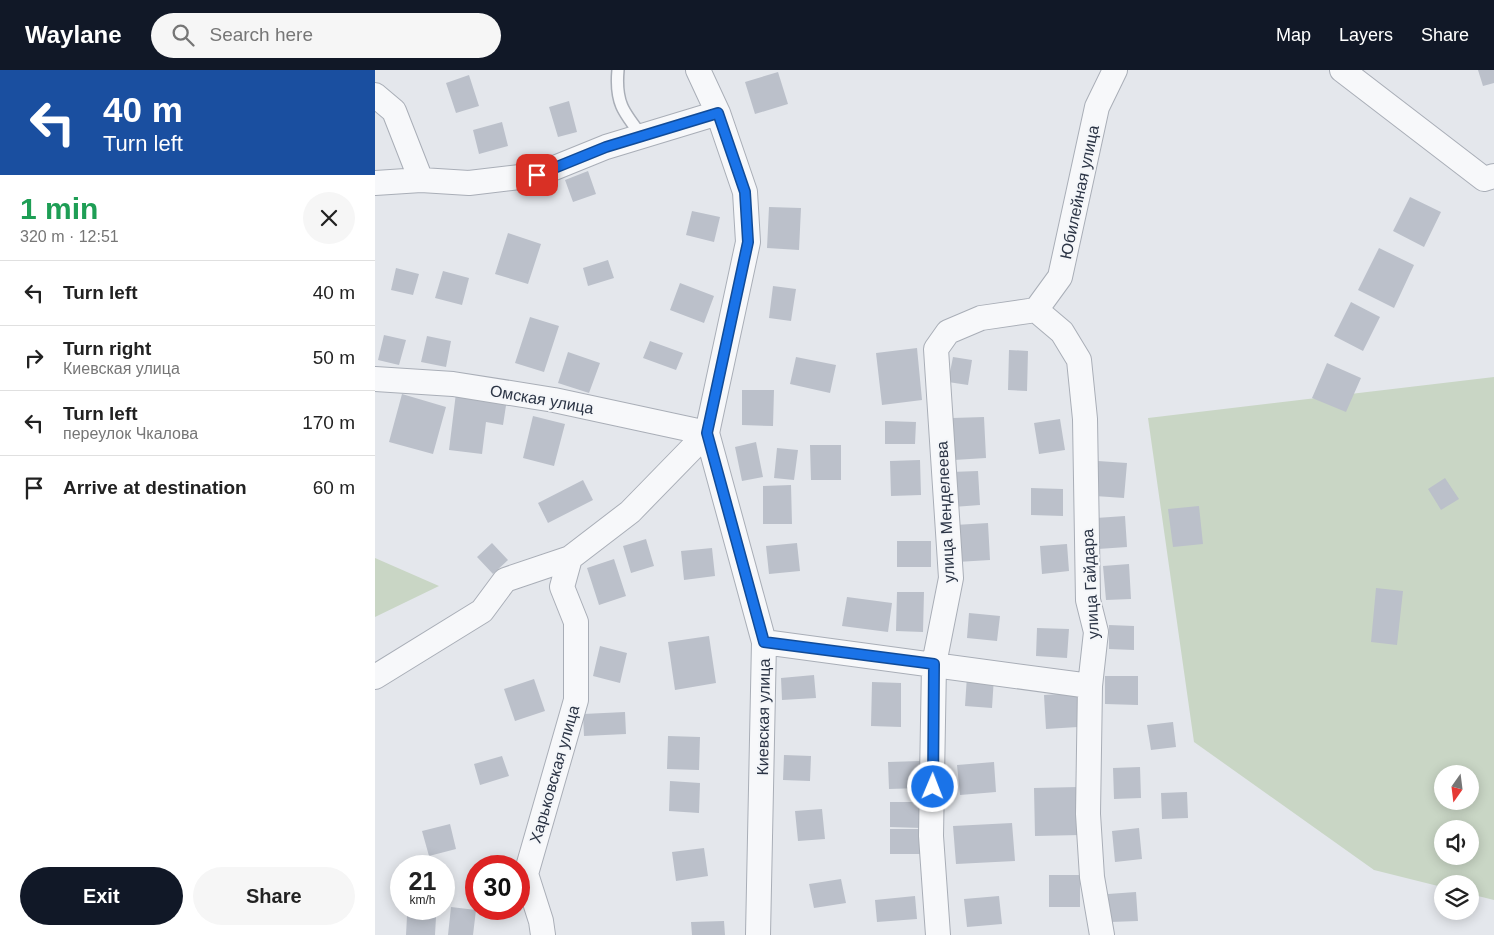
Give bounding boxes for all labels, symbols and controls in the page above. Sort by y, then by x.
search box [151,13,501,58]
text: Waylane [25,21,121,48]
icon: search [169,21,197,49]
text: Search here [209,24,313,45]
text: Map [1276,25,1311,45]
text: Layers [1339,25,1393,45]
text: Share [1421,25,1469,45]
icon: left [20,90,85,155]
text: 40 m [103,90,183,129]
street label: Юбилейная улица [1057,124,1102,261]
text: Turn left [103,131,183,156]
pin [516,154,558,196]
icon: arrive [523,161,551,189]
text: 1 min [20,192,98,225]
button: close [303,192,355,244]
text: 320 m · 12:51 [20,228,119,245]
icon: left [20,279,48,307]
text: Turn left [63,282,138,303]
text: 40 m [313,282,355,303]
text: Turn right [63,338,151,359]
icon: right [20,344,48,372]
text: 50 m [313,347,355,368]
text: Киевская улица [63,360,180,377]
street label: Омская улица [489,382,595,417]
text: Turn left [63,403,138,424]
icon: left [20,409,48,437]
text: 170 m [302,412,355,433]
text: переулок Чкалова [63,425,198,442]
street label: улица Менделеева [933,441,958,583]
icon: arrive [20,474,48,502]
text: Arrive at destination [63,477,247,498]
text: 60 m [313,477,355,498]
street label: улица Гайдара [1079,528,1102,639]
street label: Киевская улица [754,658,773,776]
street label: Харьковская улица [527,703,582,845]
position arrow [906,760,958,812]
north arrow [1434,765,1479,810]
map controls [1434,765,1479,920]
button: sound [1434,820,1479,865]
speed limit sign: 30 [465,855,530,920]
button: Exit [20,867,183,925]
button: Share [193,867,355,925]
text: 21 [409,867,436,895]
button: layers [1434,875,1479,920]
text: km/h [409,893,436,907]

